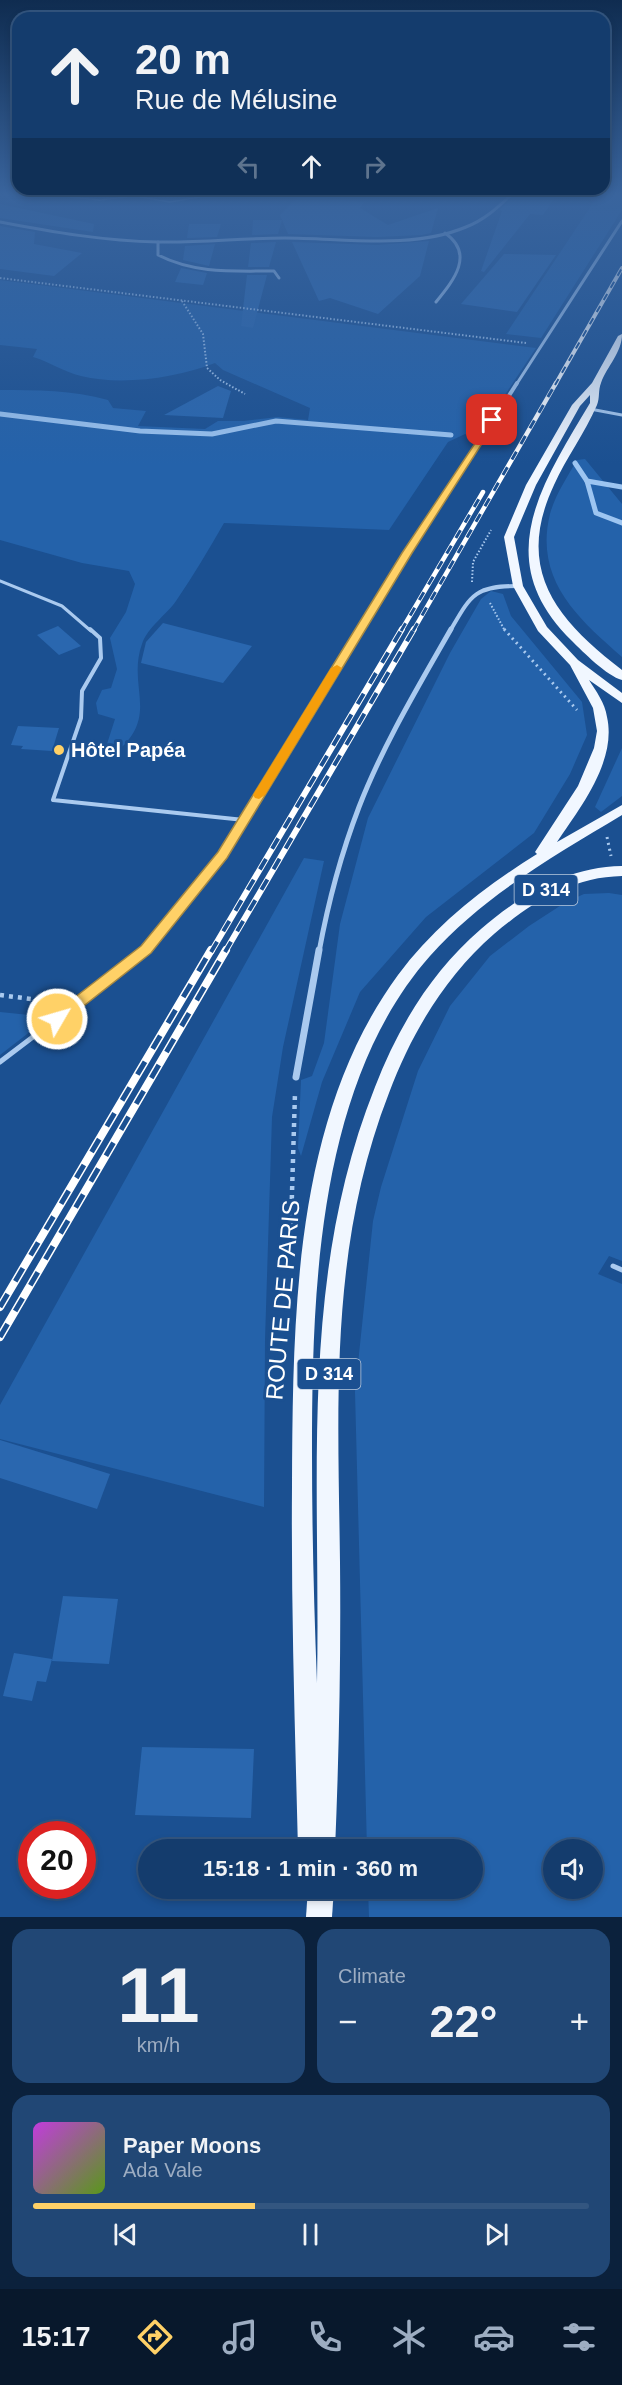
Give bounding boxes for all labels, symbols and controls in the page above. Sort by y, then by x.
icon: ahead [36,36,114,114]
text: 20 m [135,36,231,83]
text: Rue de Mélusine [135,85,338,115]
icon: left [232,150,265,183]
icon: ahead [295,150,328,183]
icon: right [358,150,391,183]
pin [466,394,517,445]
icon: arrive [475,403,508,436]
place label: Hôtel Papéa [71,739,186,761]
marker: Hôtel Papéa [52,743,66,757]
road number: D 314 [514,875,578,905]
position arrow [25,987,89,1051]
street label: ROUTE DE PARIS [260,1199,305,1401]
road number: D 314 [298,1359,360,1389]
speed limit sign: 20 [18,1821,96,1899]
map controls [543,1839,603,1899]
button: sound [543,1839,603,1899]
text: 15:18 · 1 min · 360 m [203,1856,418,1881]
text: 11 [117,1951,200,2039]
text: Climate [338,1965,406,1987]
text: 22° [429,1996,498,2047]
text: − [338,2003,357,2040]
text: + [570,2003,589,2040]
text: km/h [137,2034,180,2056]
text: Paper Moons [123,2133,261,2158]
text: Ada Vale [123,2159,203,2181]
icon: previous [109,2218,142,2251]
icon: pause [294,2218,327,2251]
icon: next [480,2218,513,2251]
icon: directions [134,2316,176,2358]
icon: music [219,2316,261,2358]
icon: phone [304,2316,346,2358]
icon: climate [388,2316,430,2358]
icon: car [473,2316,515,2358]
icon: filters [558,2316,600,2358]
text: 15:17 [21,2322,91,2352]

